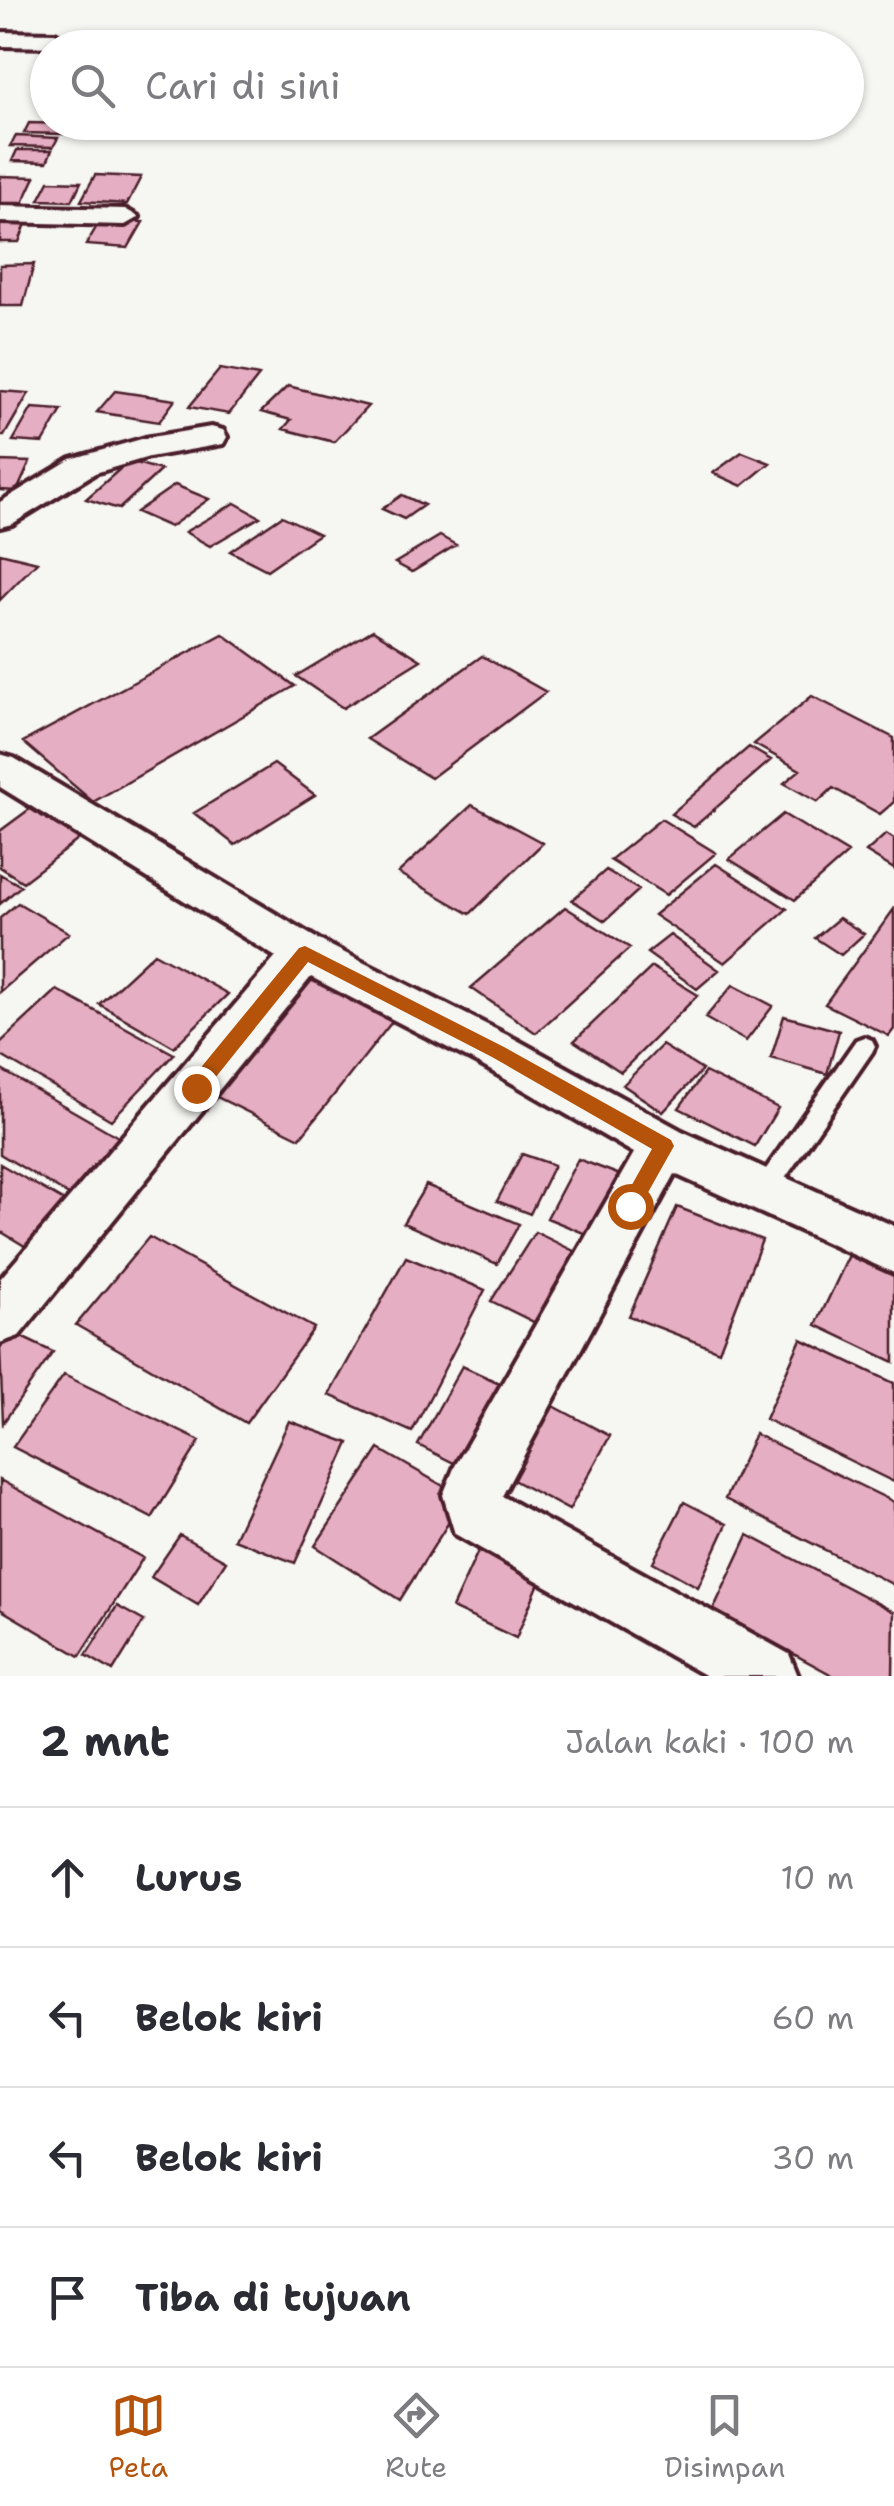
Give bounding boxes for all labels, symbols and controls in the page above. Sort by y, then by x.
search box [30,30,864,140]
icon: search [65,58,120,113]
text: Cari di sini [145,60,341,111]
route end [174,1066,220,1112]
route start [608,1184,654,1230]
text: 2 mnt [40,1713,170,1769]
text: Jalan kaki · 100 m [565,1720,854,1763]
icon: ahead [40,1850,95,1905]
text: Lurus [135,1852,242,1903]
text: 10 m [781,1856,854,1899]
icon: left [40,1990,95,2045]
text: Belok kiri [135,1992,323,2043]
text: 60 m [772,1996,854,2039]
icon: left [40,2130,95,2185]
text: Belok kiri [135,2132,323,2183]
text: 30 m [771,2136,854,2179]
icon: arrive [40,2270,95,2325]
text: Tiba di tujuan [135,2272,411,2323]
tab: Peta [109,2388,168,2486]
tab: Rute [385,2388,447,2486]
tab: Disimpan [664,2388,785,2486]

